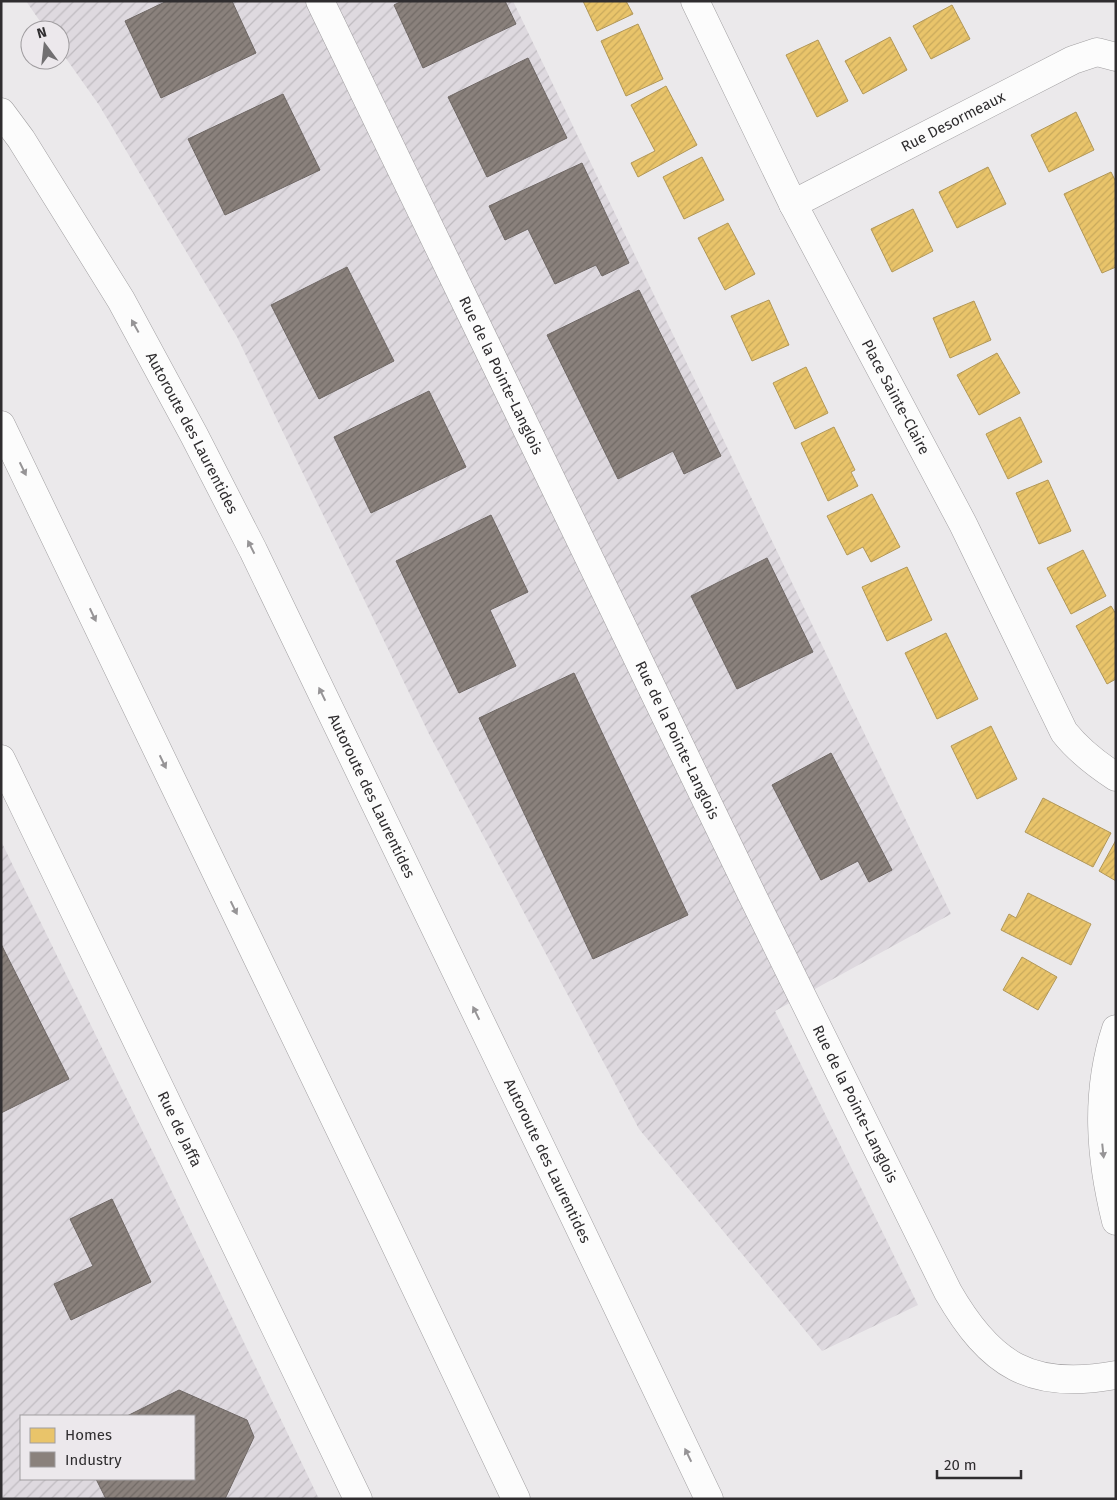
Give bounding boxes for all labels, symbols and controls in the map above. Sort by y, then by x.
north arrow [20,20,70,70]
text: N [35,24,48,42]
street label: Rue Desormeaux [898,87,1009,156]
street label: Rue de la Pointe-Langlois [455,294,547,458]
one-way arrow [131,319,139,333]
street label: Place Sainte-Claire [858,337,933,458]
street label: Autoroute des Laurentides [142,349,242,517]
one-way arrow [19,462,27,476]
one-way arrow [247,540,255,554]
one-way arrow [89,608,97,623]
street label: Rue de la Pointe-Langlois [631,658,723,822]
one-way arrow [318,687,326,701]
street label: Autoroute des Laurentides [324,711,419,881]
one-way arrow [159,755,167,769]
one-way arrow [231,901,239,915]
one-way arrow [472,1006,480,1020]
street label: Rue de la Pointe-Langlois [809,1022,902,1186]
street label: Autoroute des Laurentides [500,1076,595,1246]
street label: Rue de Jaffa [154,1088,205,1170]
one-way arrow [1099,1143,1107,1159]
legend [20,1415,195,1480]
text: Homes [65,1426,112,1444]
one-way arrow [683,1448,691,1462]
scale bar [937,1448,1021,1480]
text: Industry [65,1451,122,1469]
text: 20 m [944,1456,977,1474]

